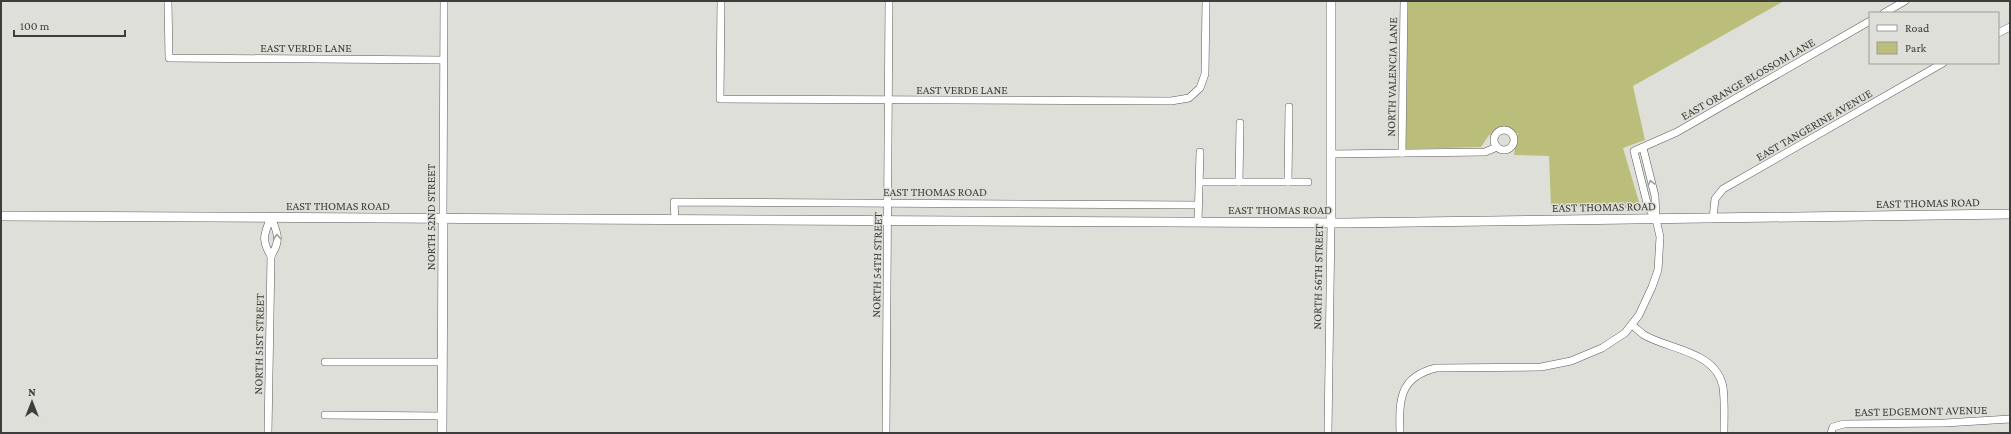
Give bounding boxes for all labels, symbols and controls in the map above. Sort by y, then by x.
scale bar [14,12,125,38]
legend [1869,12,1999,64]
street label: NORTH VALENCIA LANE [1384,17,1400,137]
text: 100 m [20,19,50,33]
text: Road [1905,21,1930,35]
street label: EAST ORANGE BLOSSOM LANE [1679,35,1818,123]
street label: EAST VERDE LANE [260,41,352,55]
text: Park [1905,41,1927,55]
street label: EAST VERDE LANE [916,83,1008,97]
street label: EAST TANGERINE AVENUE [1753,86,1875,164]
street label: NORTH 52ND STREET [424,163,438,270]
one-way arrow [1648,180,1656,186]
street label: EAST THOMAS ROAD [883,185,987,199]
street label: EAST THOMAS ROAD [1876,195,1980,211]
street label: EAST THOMAS ROAD [286,199,390,213]
street label: EAST THOMAS ROAD [1552,199,1656,215]
street label: EAST THOMAS ROAD [1228,203,1332,217]
street label: NORTH 54TH STREET [869,212,885,318]
street label: NORTH 56TH STREET [1310,224,1326,330]
one-way arrow [273,234,281,240]
street label: NORTH 51ST STREET [251,293,267,395]
north arrow [12,382,52,422]
text: N [28,386,36,398]
street label: EAST EDGEMONT AVENUE [1854,403,1988,419]

